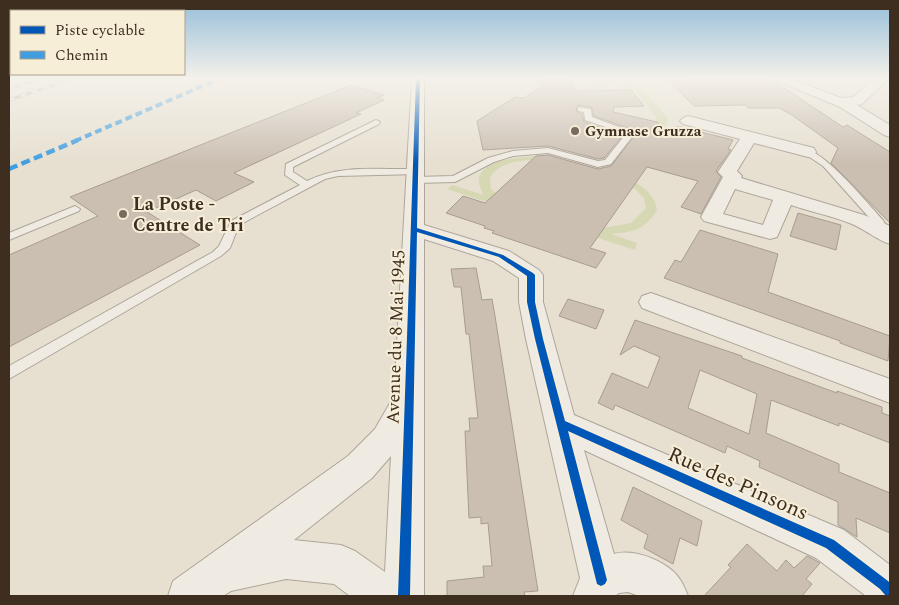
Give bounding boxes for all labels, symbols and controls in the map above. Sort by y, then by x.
legend [10,10,185,75]
text: Piste cyclable [55,19,145,42]
text: Chemin [55,44,108,67]
place label: Gymnase Gruzza [585,120,702,143]
marker: Gymnase Gruzza [569,125,581,137]
place label: La Poste - Centre de Tri [133,191,244,239]
marker: La Poste - Centre de Tri [117,208,129,220]
street label: Avenue du 8 Mai 1945 [379,249,413,425]
street label: Rue des Pinsons [662,439,814,529]

